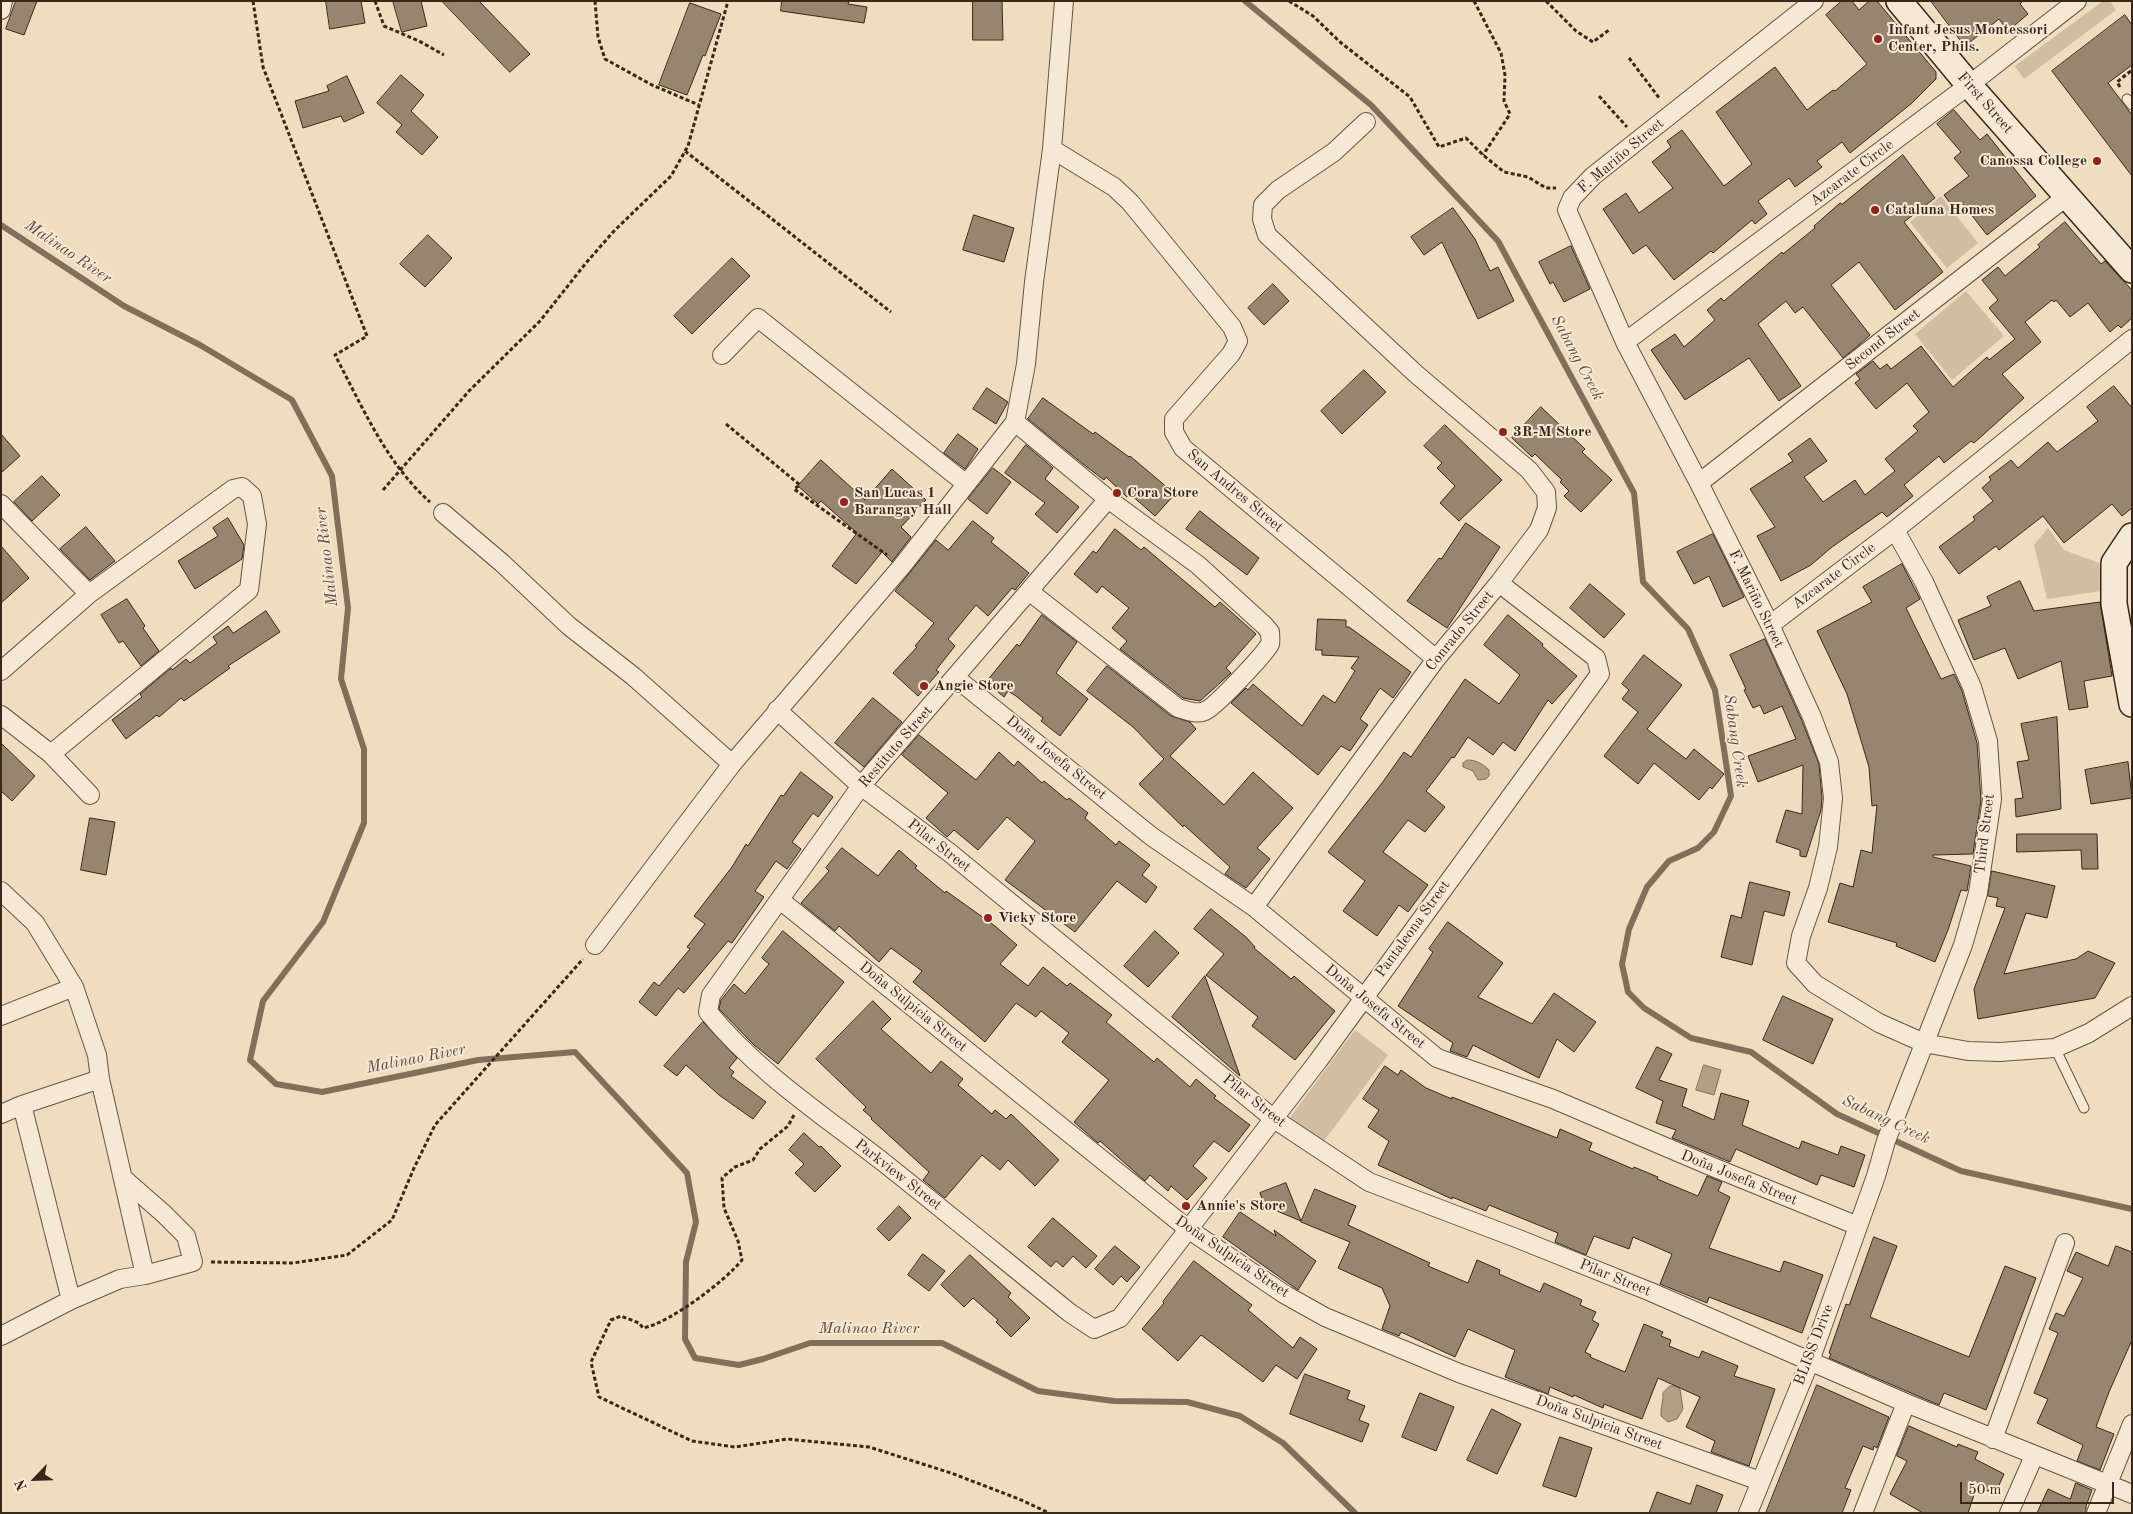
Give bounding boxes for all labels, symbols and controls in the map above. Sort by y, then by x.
place label: Infant Jesus Montessori Center, Phils. [1888,21,2048,56]
marker: Infant Jesus Montessori Center, Phils. [1872,33,1884,45]
street label: First Street [1953,68,2017,138]
street label: F. Mariño Street [1574,115,1668,197]
street label: Azcarate Circle [1807,136,1897,210]
place label: Canossa College [1980,152,2087,170]
marker: Canossa College [2091,155,2103,167]
place label: Cataluna Homes [1885,201,1994,219]
marker: Cataluna Homes [1869,204,1881,216]
water label: Malinao River [21,216,115,288]
street label: Second Street [1842,305,1924,375]
water label: Sabang Creek [1546,312,1608,404]
place label: 3R-M Store [1513,423,1592,441]
marker: 3R-M Store [1497,426,1509,438]
street label: San Andres Street [1183,446,1287,536]
place label: San Lucas 1 Barangay Hall [854,484,952,519]
place label: Cora Store [1127,484,1199,502]
marker: Cora Store [1111,487,1123,499]
marker: San Lucas 1 Barangay Hall [838,496,850,508]
water label: Malinao River [311,506,343,608]
street label: Azcarate Circle [1789,539,1879,613]
street label: F. Mariño Street [1724,547,1788,651]
street label: Conrado Street [1422,587,1498,675]
place label: Angie Store [934,677,1014,695]
marker: Angie Store [918,680,930,692]
water label: Sabang Creek [1719,693,1751,789]
street label: Restituto Street [855,702,937,792]
street label: Doña Josefa Street [1002,712,1110,804]
street label: Third Street [1971,793,1999,875]
street label: Pilar Street [904,816,974,876]
street label: Pantaleona Street [1372,877,1454,981]
place label: Vicky Store [998,909,1076,927]
marker: Vicky Store [982,912,994,924]
street label: Doña Sulpicia Street [855,958,971,1056]
street label: Doña Josefa Street [1321,961,1429,1053]
water label: Malinao River [365,1040,467,1078]
street label: Pilar Street [1219,1071,1289,1131]
water label: Sabang Creek [1839,1091,1933,1149]
street label: Parkview Street [851,1135,945,1215]
street label: Doña Josefa Street [1678,1146,1800,1210]
place label: Annie's Store [1196,1197,1286,1215]
marker: Annie's Store [1180,1200,1192,1212]
street label: Doña Sulpicia Street [1171,1212,1293,1302]
street label: Pilar Street [1576,1255,1654,1301]
street label: BLISS Drive [1790,1302,1838,1388]
water label: Malinao River [819,1319,919,1339]
street label: Doña Sulpicia Street [1533,1392,1665,1454]
north arrow [10,1454,60,1504]
scale bar [1963,1472,2117,1504]
text: N [13,1477,30,1493]
text: 50 m [1968,1483,2002,1498]

